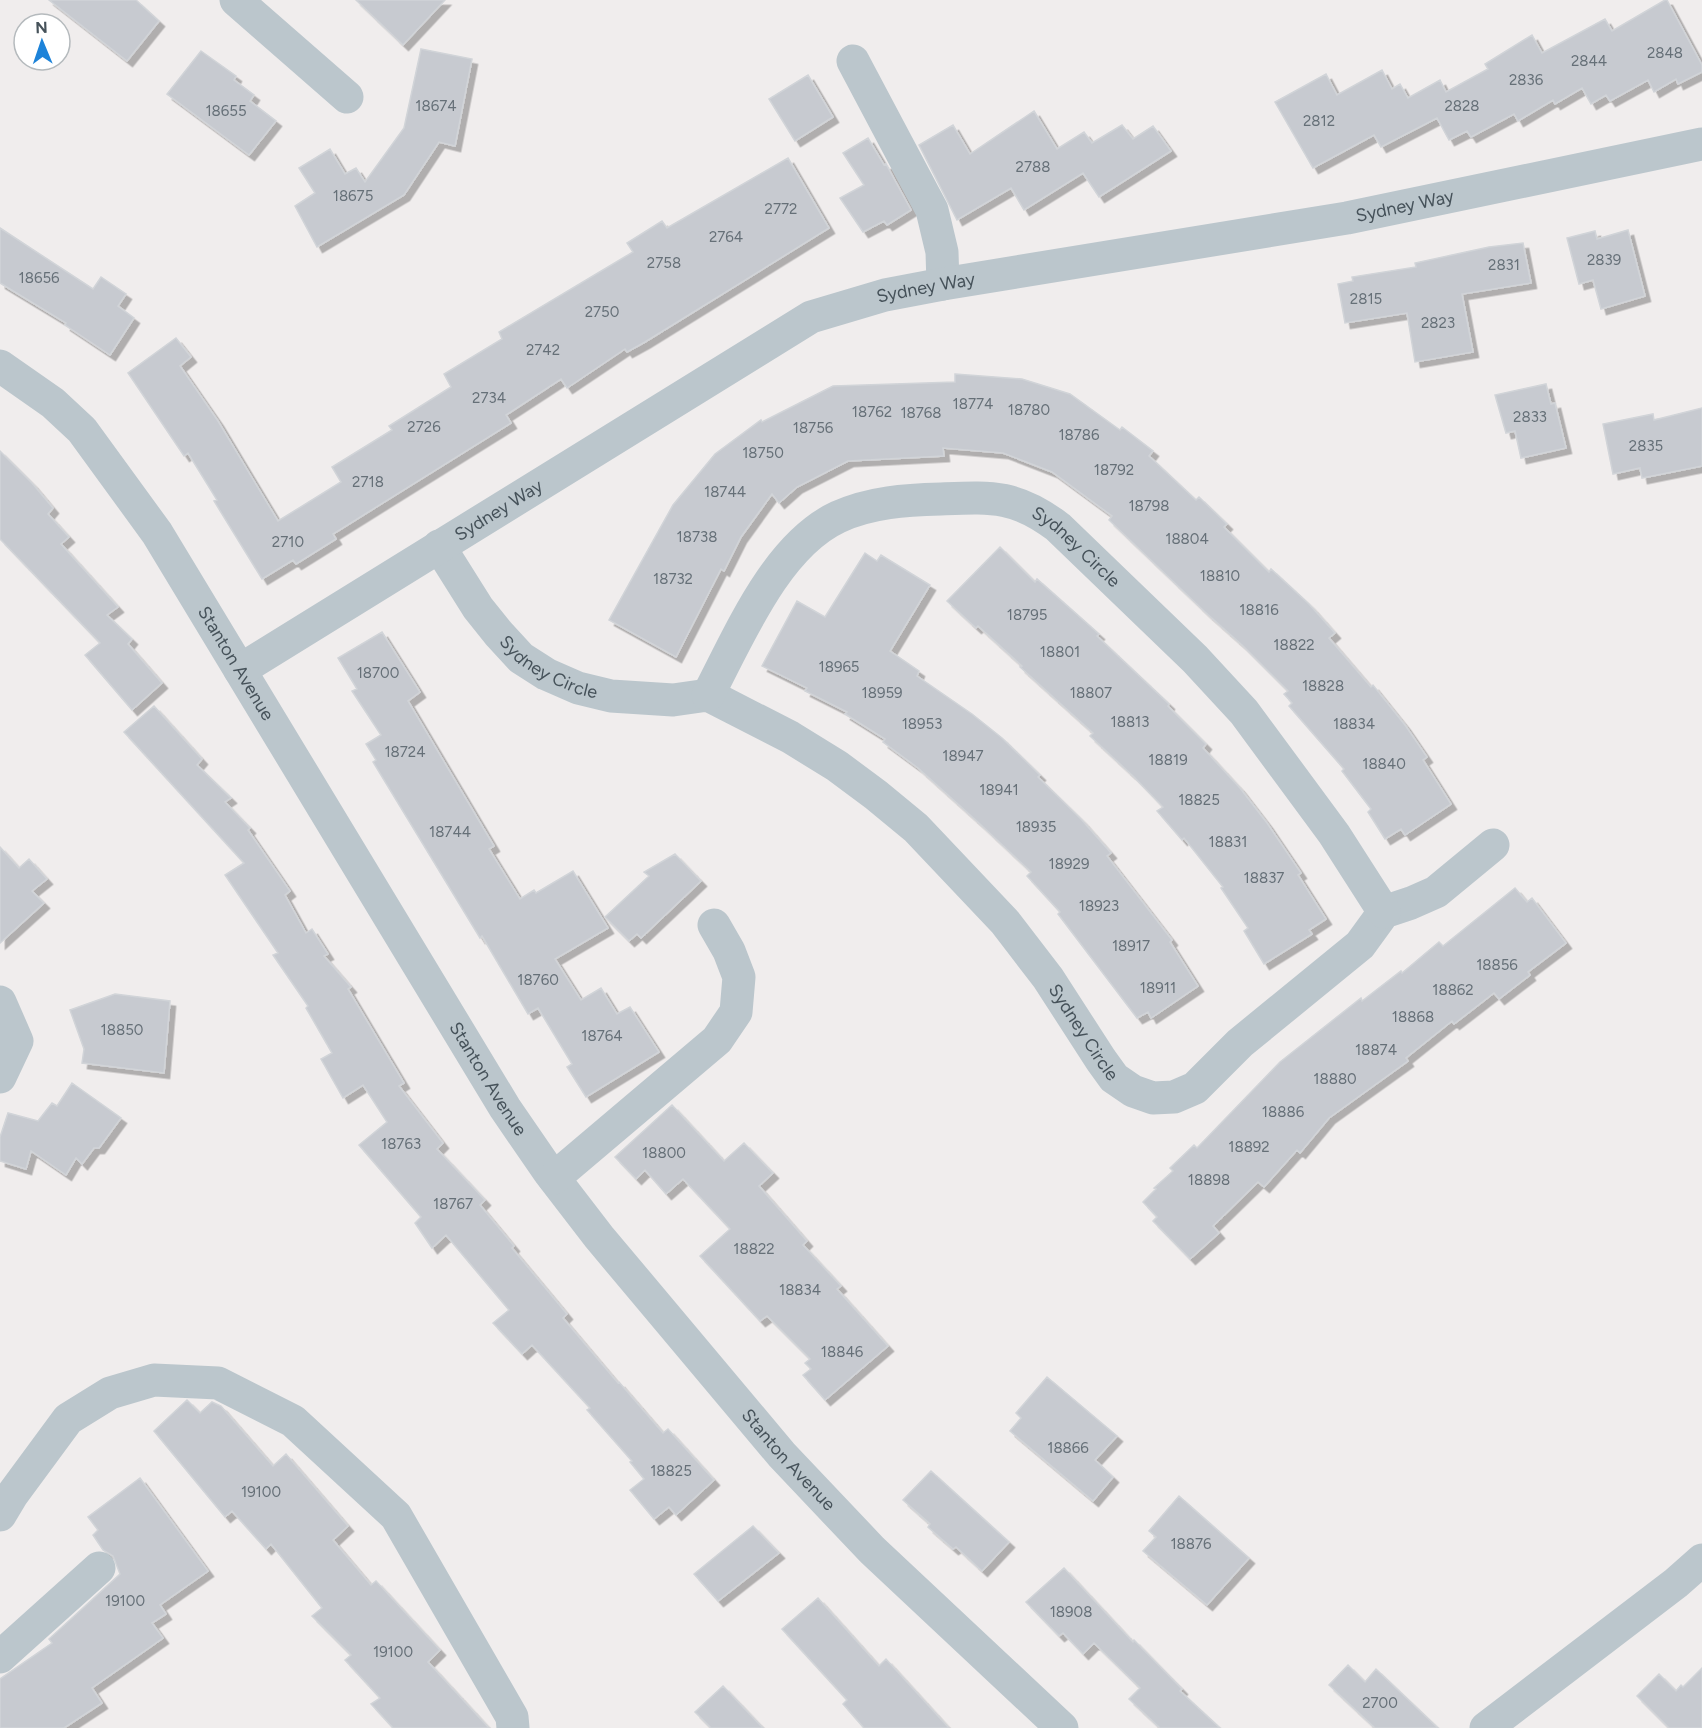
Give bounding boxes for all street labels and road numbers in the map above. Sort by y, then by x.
street label: Sydney Way [1354,185,1456,227]
street label: Sydney Way [874,268,977,308]
street label: Sydney Way [450,474,547,546]
street label: Sydney Circle [1028,501,1125,592]
street label: Stanton Avenue [193,602,279,725]
street label: Sydney Circle [495,631,600,703]
street label: Sydney Circle [1044,980,1123,1085]
street label: Stanton Avenue [445,1018,532,1140]
street label: Stanton Avenue [737,1404,840,1516]

